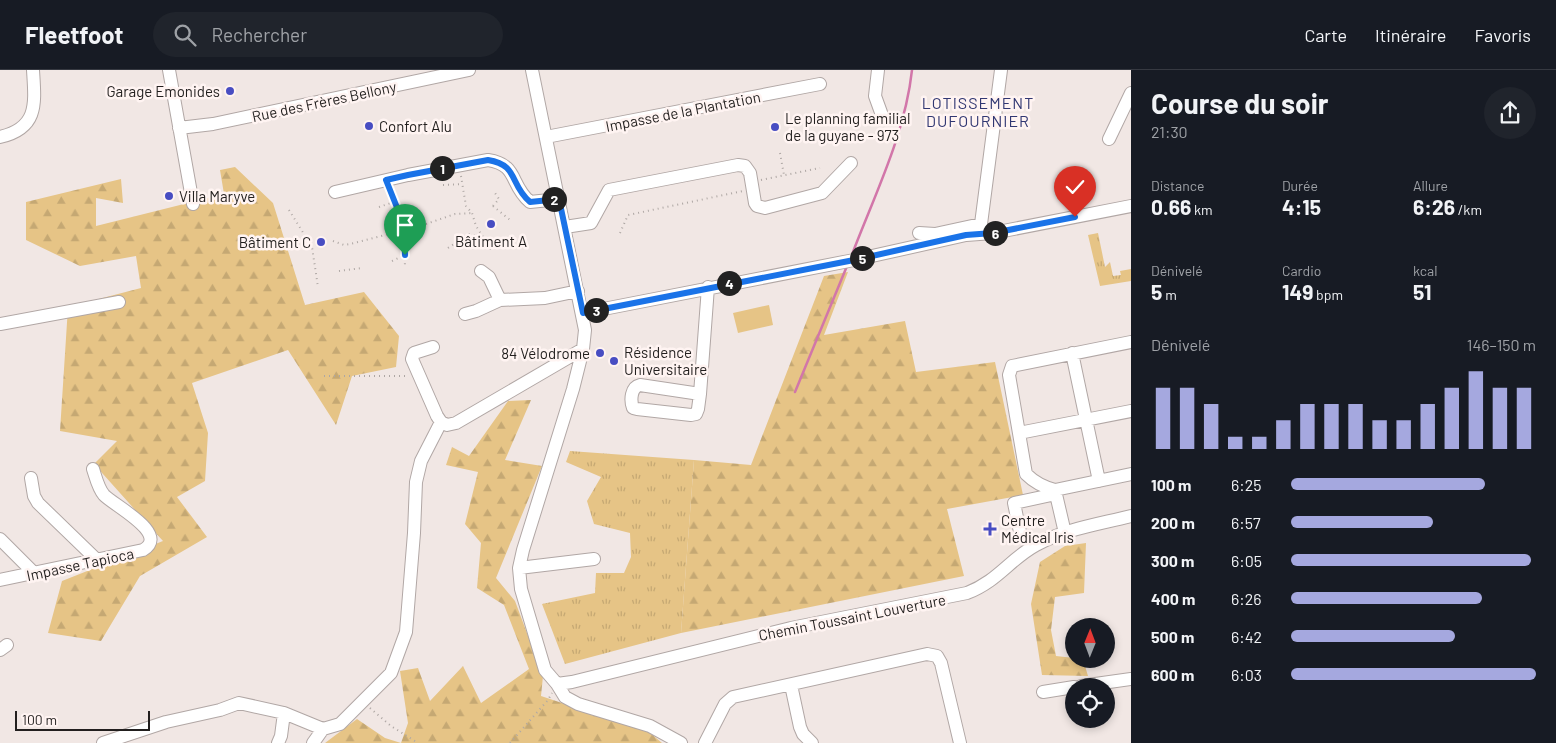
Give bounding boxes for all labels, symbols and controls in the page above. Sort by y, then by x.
search box [153,12,503,57]
text: Fleetfoot [25,20,123,49]
icon: search [171,21,199,49]
text: Rechercher [211,23,307,46]
text: Carte [1304,24,1347,46]
text: Itinéraire [1375,24,1446,46]
text: Favoris [1474,24,1531,46]
street label: Rue des Frères Bellony [250,77,398,125]
place label: Garage Emonides [106,82,220,100]
marker: Garage Emonides [224,85,236,97]
text: Course du soir [1151,86,1329,120]
street label: Impasse de la Plantation [604,87,762,135]
button: share [1484,87,1536,139]
district label: LOTISSEMENT DUFOURNIER [922,93,1034,130]
place label: Le planning familial de la guyane - 973 [785,109,910,144]
place label: Confort Alu [379,117,452,135]
marker: Confort Alu [363,120,375,132]
marker: Le planning familial de la guyane - 973 [769,121,781,133]
text: 21:30 [1151,122,1188,141]
pin: 1 [430,156,454,180]
text: 1 [440,160,445,177]
pin [1054,166,1096,217]
icon: check [1061,173,1089,201]
text: Distance [1151,177,1204,194]
text: Durée [1282,177,1318,194]
text: Allure [1413,177,1448,194]
pin: 2 [542,186,566,212]
place label: Villa Maryve [179,187,255,205]
marker: Villa Maryve [163,190,175,202]
text: 2 [551,191,558,208]
text: 0.66 [1151,194,1191,219]
text: 4:15 [1282,194,1321,219]
text: 6:26 [1413,194,1455,219]
text: km [1191,201,1213,218]
text: /km [1455,201,1482,218]
pin [384,204,426,255]
icon: arrive [391,211,419,239]
marker: Bâtiment A [485,218,497,230]
pin: 6 [982,220,1008,246]
text: 6 [992,225,999,242]
place label: Bâtiment A [455,232,527,250]
place label: Bâtiment C [239,233,311,251]
marker: Bâtiment C [315,236,327,248]
pin: 5 [850,246,874,270]
text: 5 [859,250,866,267]
text: Dénivelé [1151,262,1203,279]
text: Cardio [1282,262,1321,279]
text: kcal [1413,262,1437,279]
pin: 4 [716,270,742,296]
text: 4 [725,275,734,292]
text: 5 [1151,279,1162,304]
text: 149 [1282,279,1313,304]
text: 51 [1413,279,1432,304]
text: m [1162,286,1177,303]
text: bpm [1313,286,1343,303]
pin: 3 [584,298,608,322]
text: 3 [593,302,600,319]
text: Dénivelé [1151,335,1210,354]
text: 146–150 m [1467,335,1536,354]
place label: Résidence Universitaire [624,343,707,378]
place label: 84 Vélodrome [501,344,590,362]
marker: 84 Vélodrome [594,347,606,359]
marker: Résidence Universitaire [608,355,620,367]
text: 100 m [1151,475,1191,494]
text: 6:25 [1231,475,1261,494]
place label: Centre Médical Iris [1001,511,1074,546]
text: 200 m [1151,513,1195,532]
text: 6:57 [1231,513,1260,532]
marker: Centre Médical Iris [983,522,997,536]
street label: Impasse Tapioca [25,544,135,584]
text: 300 m [1151,551,1194,570]
text: 6:05 [1231,551,1262,570]
text: 400 m [1151,589,1195,608]
text: 6:26 [1231,589,1261,608]
street label: Chemin Toussaint Louverture [757,590,947,644]
north arrow [1065,618,1115,668]
map controls [1065,618,1115,728]
text: 500 m [1151,627,1194,646]
text: 6:42 [1231,627,1262,646]
text: 600 m [1151,665,1194,684]
text: 6:03 [1231,665,1262,684]
button: locate [1065,678,1115,728]
scale bar [15,708,150,731]
text: 100 m [22,711,57,728]

